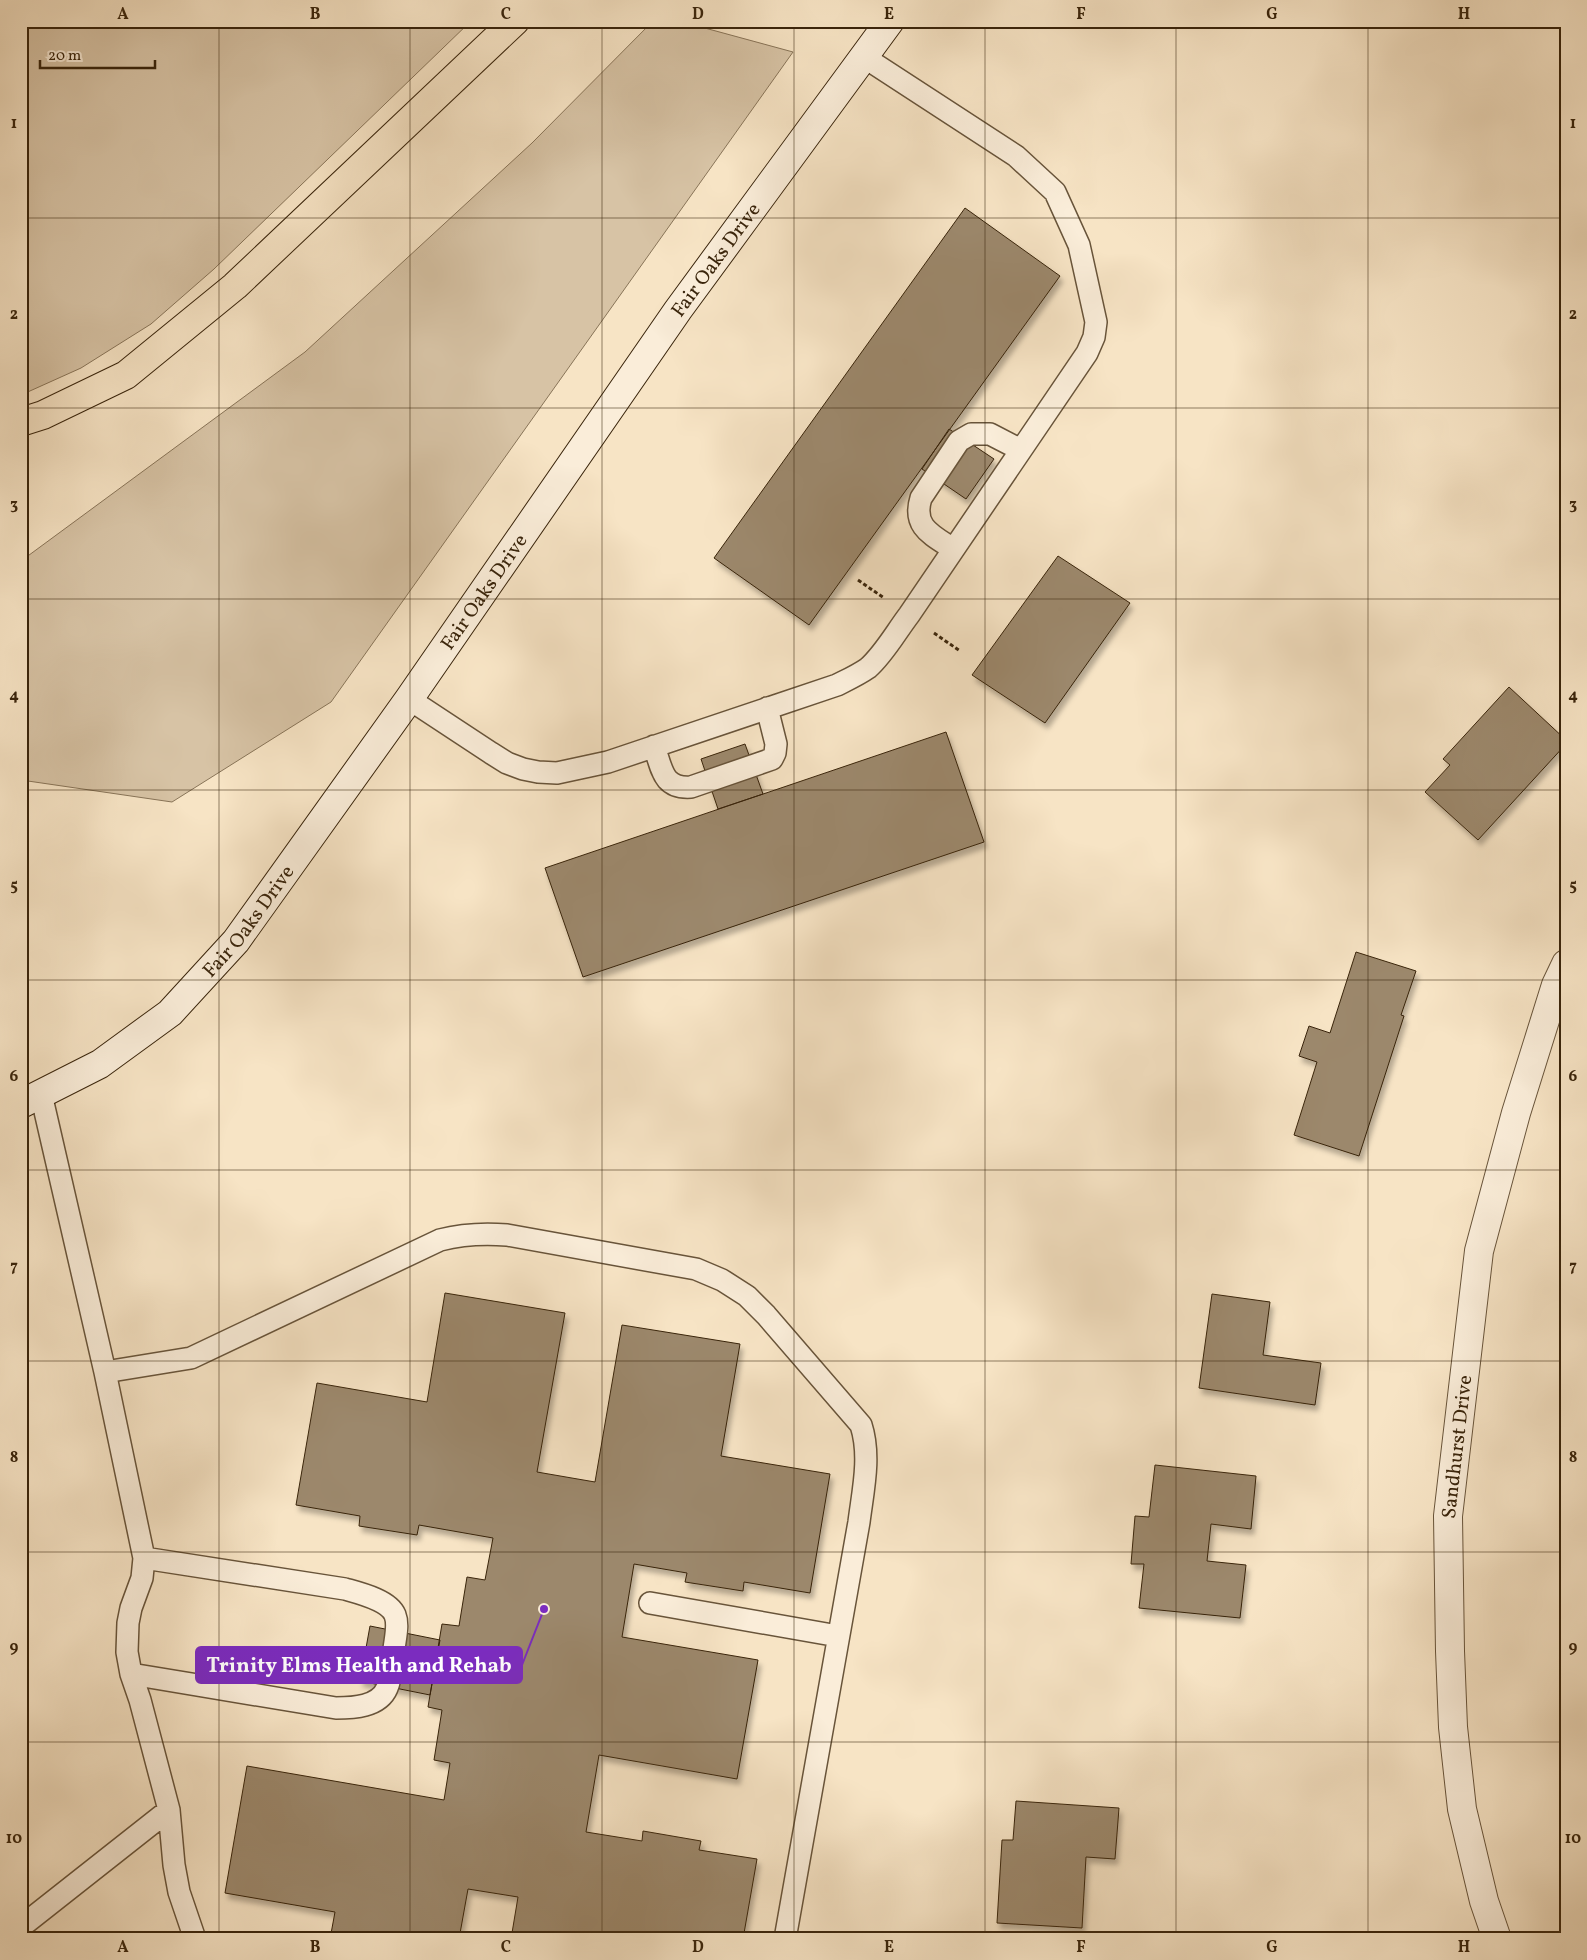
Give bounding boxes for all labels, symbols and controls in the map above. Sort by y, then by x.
text: A [117,4,129,26]
text: B [310,4,321,26]
text: C [501,4,511,26]
text: D [692,4,704,26]
text: E [884,4,894,26]
text: F [1076,4,1086,26]
text: G [1266,4,1278,26]
text: H [1458,4,1470,26]
scale bar [40,38,155,70]
text: 20 m [48,46,81,67]
text: 1 [11,113,17,135]
text: 1 [1570,113,1576,135]
street label: Fair Oaks Drive [665,198,768,324]
text: 2 [10,304,18,326]
text: 2 [1569,304,1577,326]
text: 3 [10,494,18,516]
text: 3 [1569,494,1577,516]
street label: Fair Oaks Drive [435,529,535,656]
text: 4 [9,685,19,707]
text: 4 [1568,685,1578,707]
street label: Fair Oaks Drive [197,860,302,985]
text: 5 [10,875,18,897]
text: 5 [1569,875,1577,897]
text: 6 [10,1066,19,1088]
text: 6 [1569,1066,1578,1088]
text: 7 [10,1256,18,1278]
text: 7 [1569,1256,1577,1278]
street label: Sandhurst Drive [1436,1374,1480,1520]
text: 8 [10,1447,18,1469]
text: 8 [1569,1447,1577,1469]
text: 9 [10,1637,19,1659]
text: 9 [1569,1637,1578,1659]
callout: Trinity Elms Health and Rehab [196,1647,522,1683]
text: Trinity Elms Health and Rehab [206,1652,512,1681]
text: 10 [6,1828,22,1850]
text: 10 [1565,1828,1581,1850]
text: A [117,1937,129,1959]
text: B [310,1937,321,1959]
text: C [501,1937,511,1959]
text: D [692,1937,704,1959]
text: E [884,1937,894,1959]
text: F [1076,1937,1086,1959]
text: G [1266,1937,1278,1959]
text: H [1458,1937,1470,1959]

